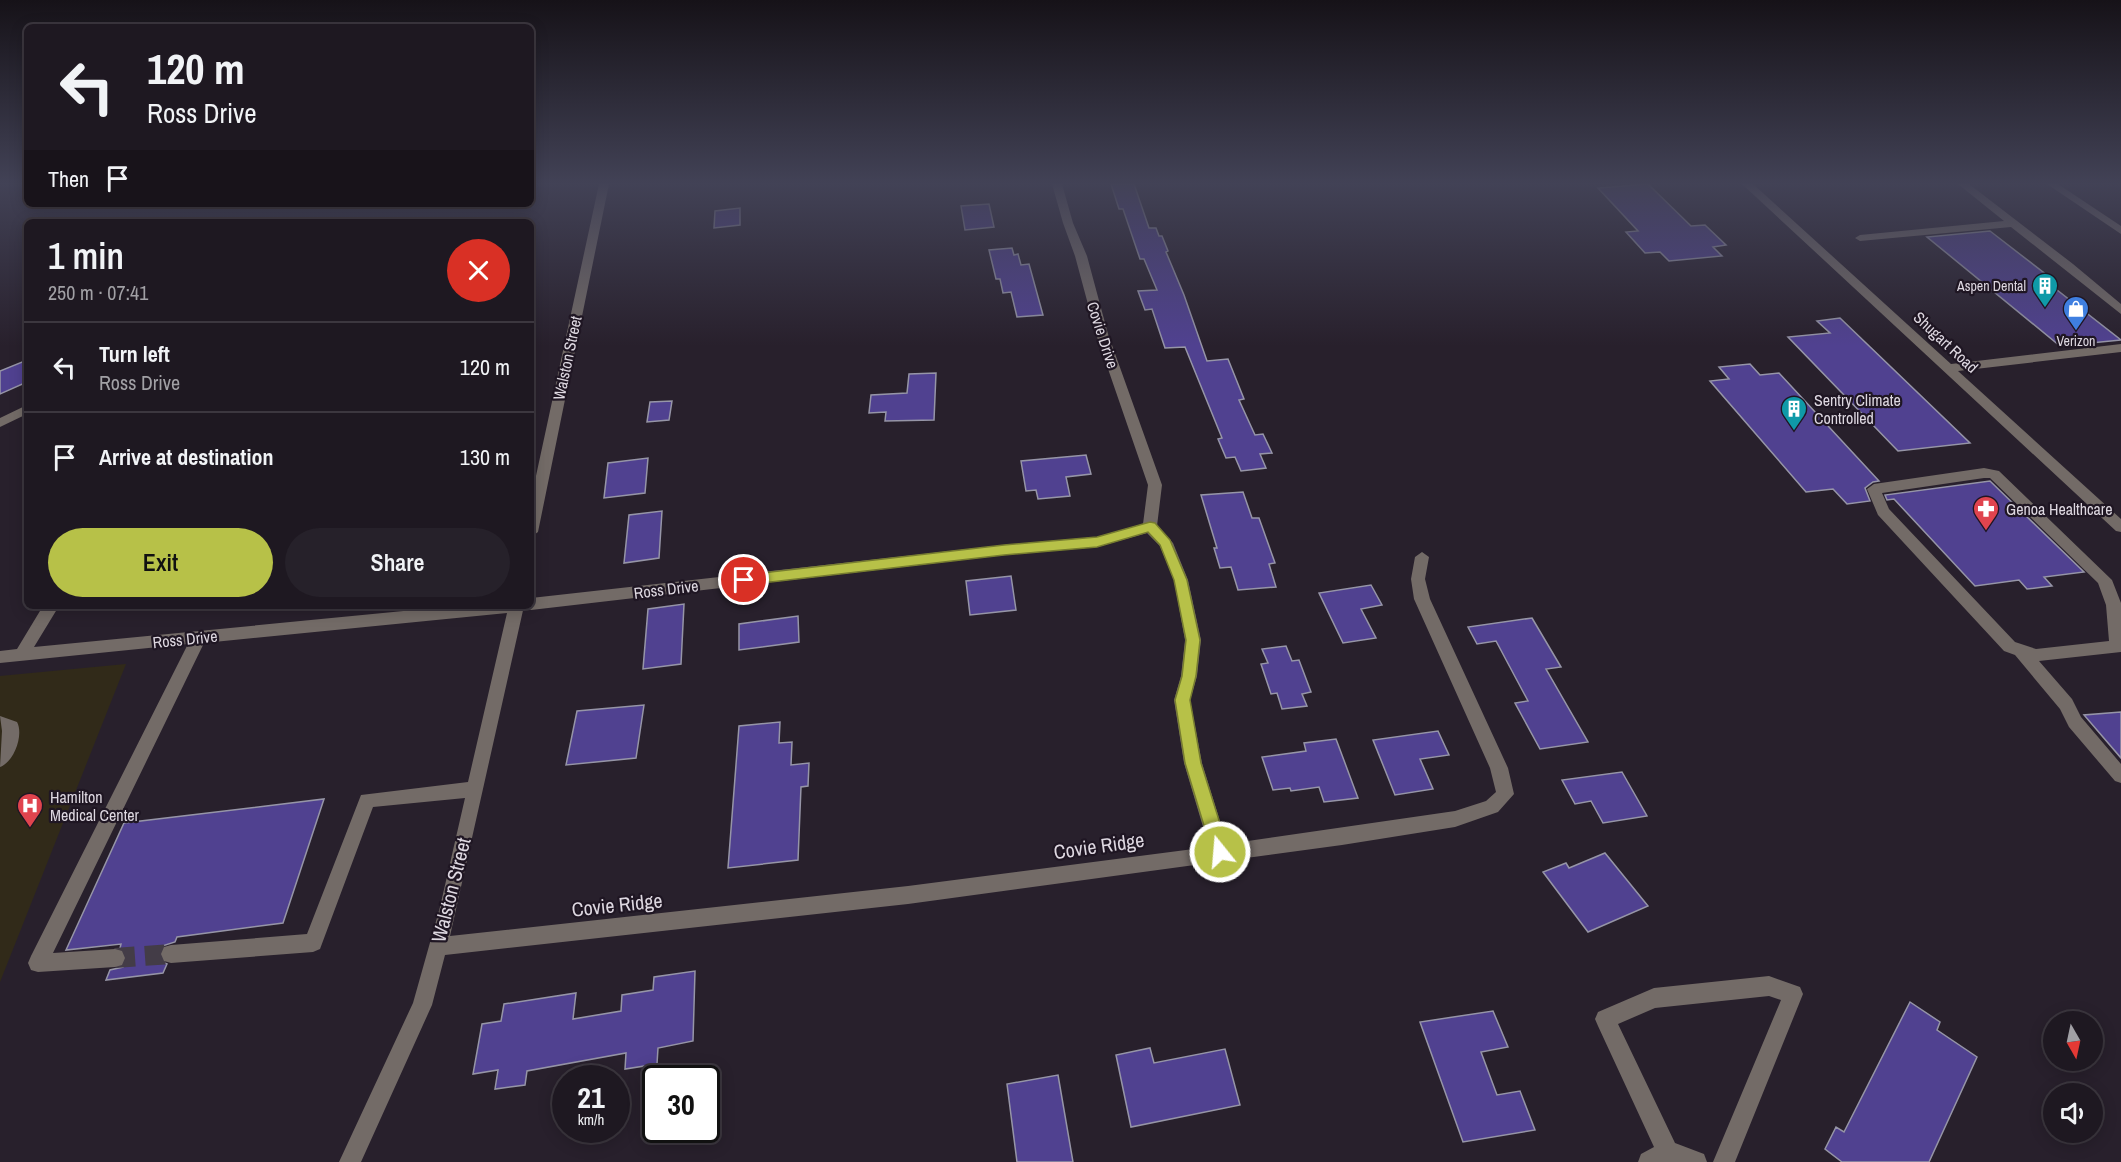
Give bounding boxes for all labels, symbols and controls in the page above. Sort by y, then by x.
text: 120 m [147,41,245,97]
icon: left [48,48,126,126]
text: Ross Drive [147,95,257,131]
icon: arrive [101,162,134,195]
text: Then [48,164,89,194]
text: 1 min [48,232,124,280]
button: close [447,239,510,302]
building icon: Aspen Dental [2030,271,2060,309]
place label: Aspen Dental [1956,277,2026,295]
text: 250 m · 07:41 [48,279,148,306]
shop icon: Verizon [2061,294,2091,332]
street label: Covie Drive [1082,299,1124,371]
street label: Shugart Road [1909,306,1983,378]
street label: Walston Street [547,314,587,402]
place label: Verizon [2057,332,2095,350]
text: Turn left [99,339,170,369]
icon: left [48,351,81,384]
text: 120 m [460,352,510,382]
text: Ross Drive [99,369,180,396]
place label: Sentry Climate Controlled [1814,389,1901,429]
building icon: Sentry Climate Controlled [1779,394,1809,432]
icon: arrive [48,441,81,474]
text: Arrive at destination [99,442,273,472]
text: 130 m [460,442,510,472]
pharmacy icon: Genoa Healthcare [1971,494,2001,532]
place label: Genoa Healthcare [2006,498,2112,520]
button: Exit [48,528,273,597]
button: Share [285,528,510,597]
pin [718,554,769,605]
icon: arrive [727,563,760,596]
street label: Ross Drive [632,574,700,604]
street label: Ross Drive [152,625,218,653]
place label: Hamilton Medical Center [50,786,140,826]
hospital icon: Hamilton Medical Center [15,791,45,829]
position arrow [1188,820,1252,884]
street label: Covie Ridge [1052,826,1146,865]
street label: Walston Street [424,834,477,945]
street label: Covie Ridge [570,886,664,923]
north arrow [2043,1011,2103,1071]
map controls [2043,1011,2103,1143]
speed limit sign: 30 [642,1065,720,1143]
text: 21 [577,1077,605,1117]
button: sound [2043,1083,2103,1143]
text: km/h [578,1109,604,1130]

